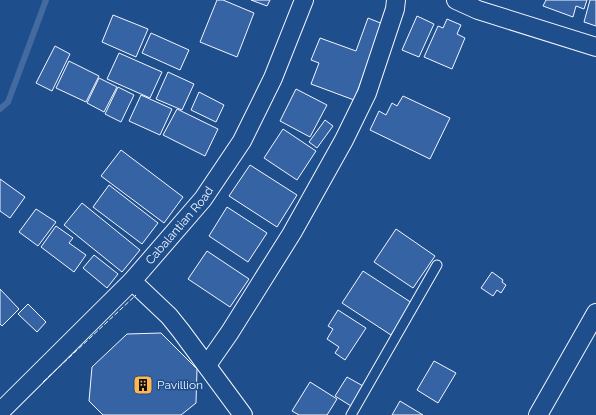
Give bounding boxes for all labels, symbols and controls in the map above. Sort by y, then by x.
street label: Cabalantian Road [143,184,216,267]
building icon: Pavillion [132,374,154,396]
place label: Pavillion [157,378,203,392]

